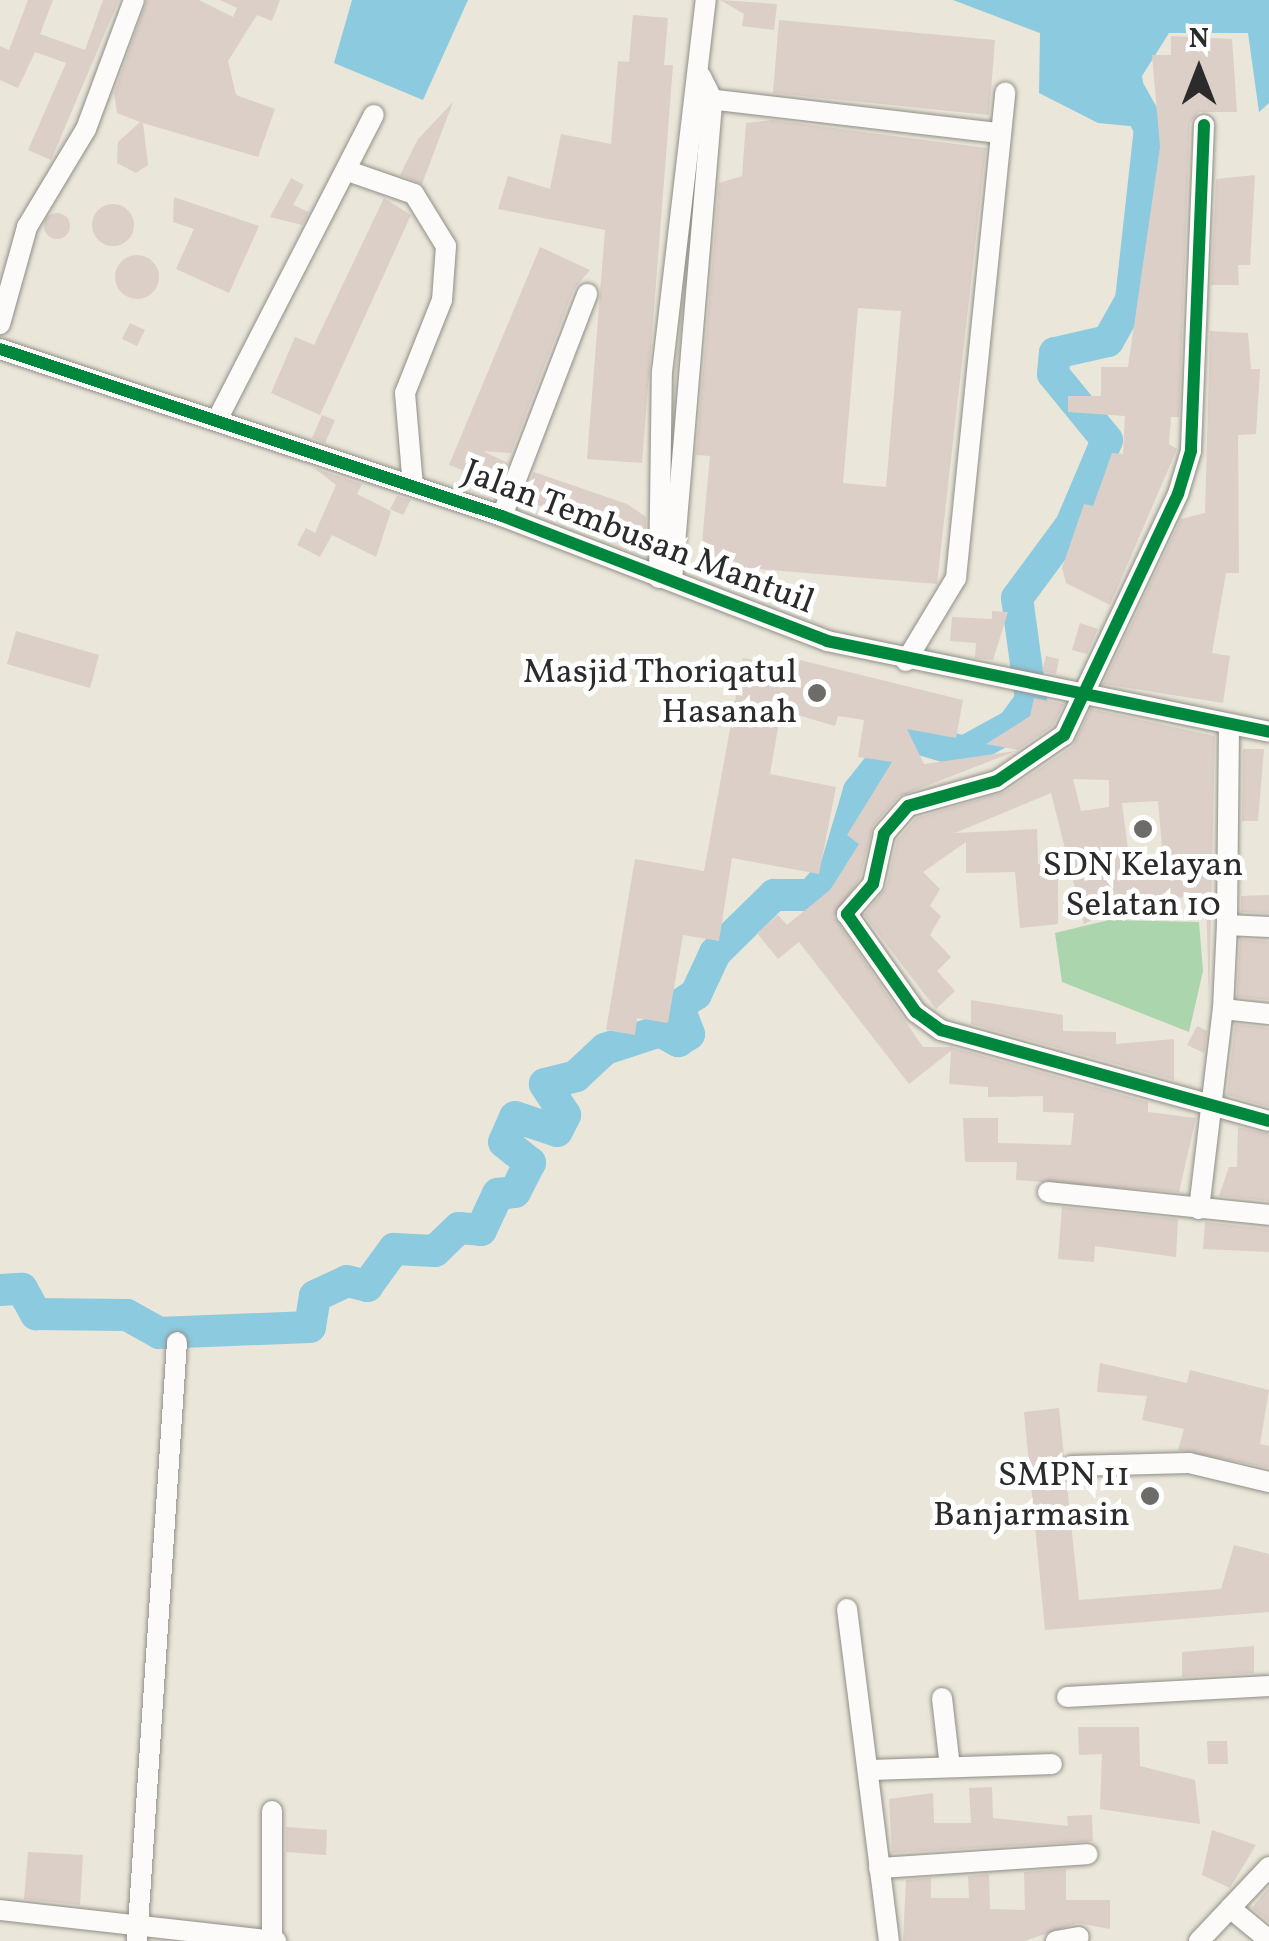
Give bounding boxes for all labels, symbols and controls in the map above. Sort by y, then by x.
north arrow [1149,20,1249,120]
text: N [1189,20,1209,59]
street label: Jalan Tembusan Mantuil [456,451,820,625]
place label: Masjid Thoriqatul Hasanah [522,652,797,734]
marker: Masjid Thoriqatul Hasanah [806,682,828,704]
marker: SDN Kelayan Selatan 10 [1132,818,1154,840]
place label: SDN Kelayan Selatan 10 [1043,845,1243,927]
place label: SMPN 11 Banjarmasin [933,1455,1130,1537]
marker: SMPN 11 Banjarmasin [1139,1485,1161,1507]

